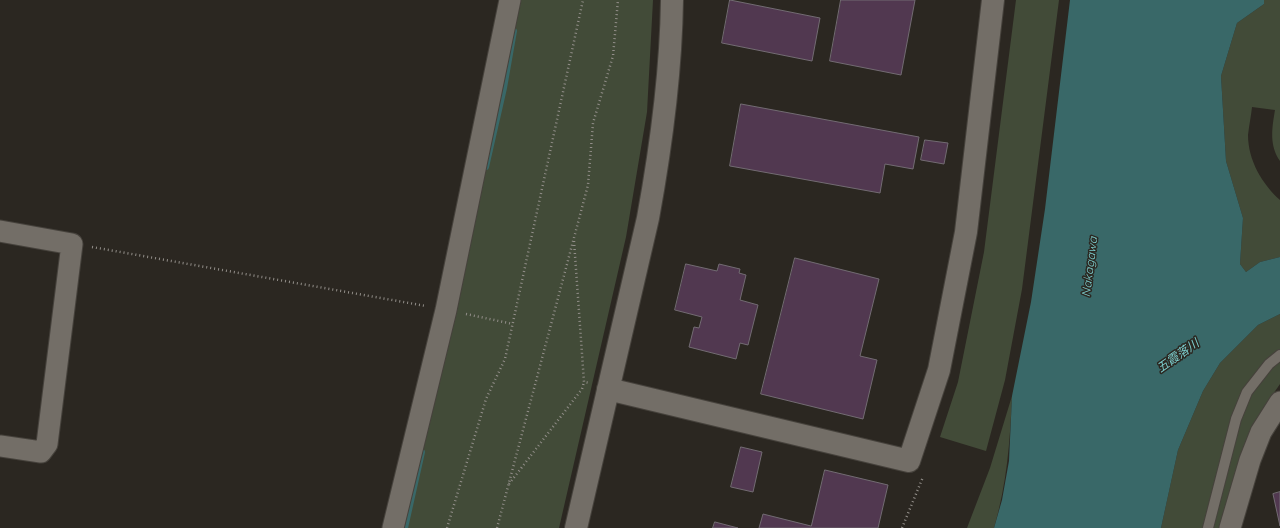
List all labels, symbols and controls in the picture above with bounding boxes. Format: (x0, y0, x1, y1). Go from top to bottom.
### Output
water label: Nakagawa (1079, 236, 1101, 298)
water label: 五霞落川 (1154, 336, 1202, 376)

